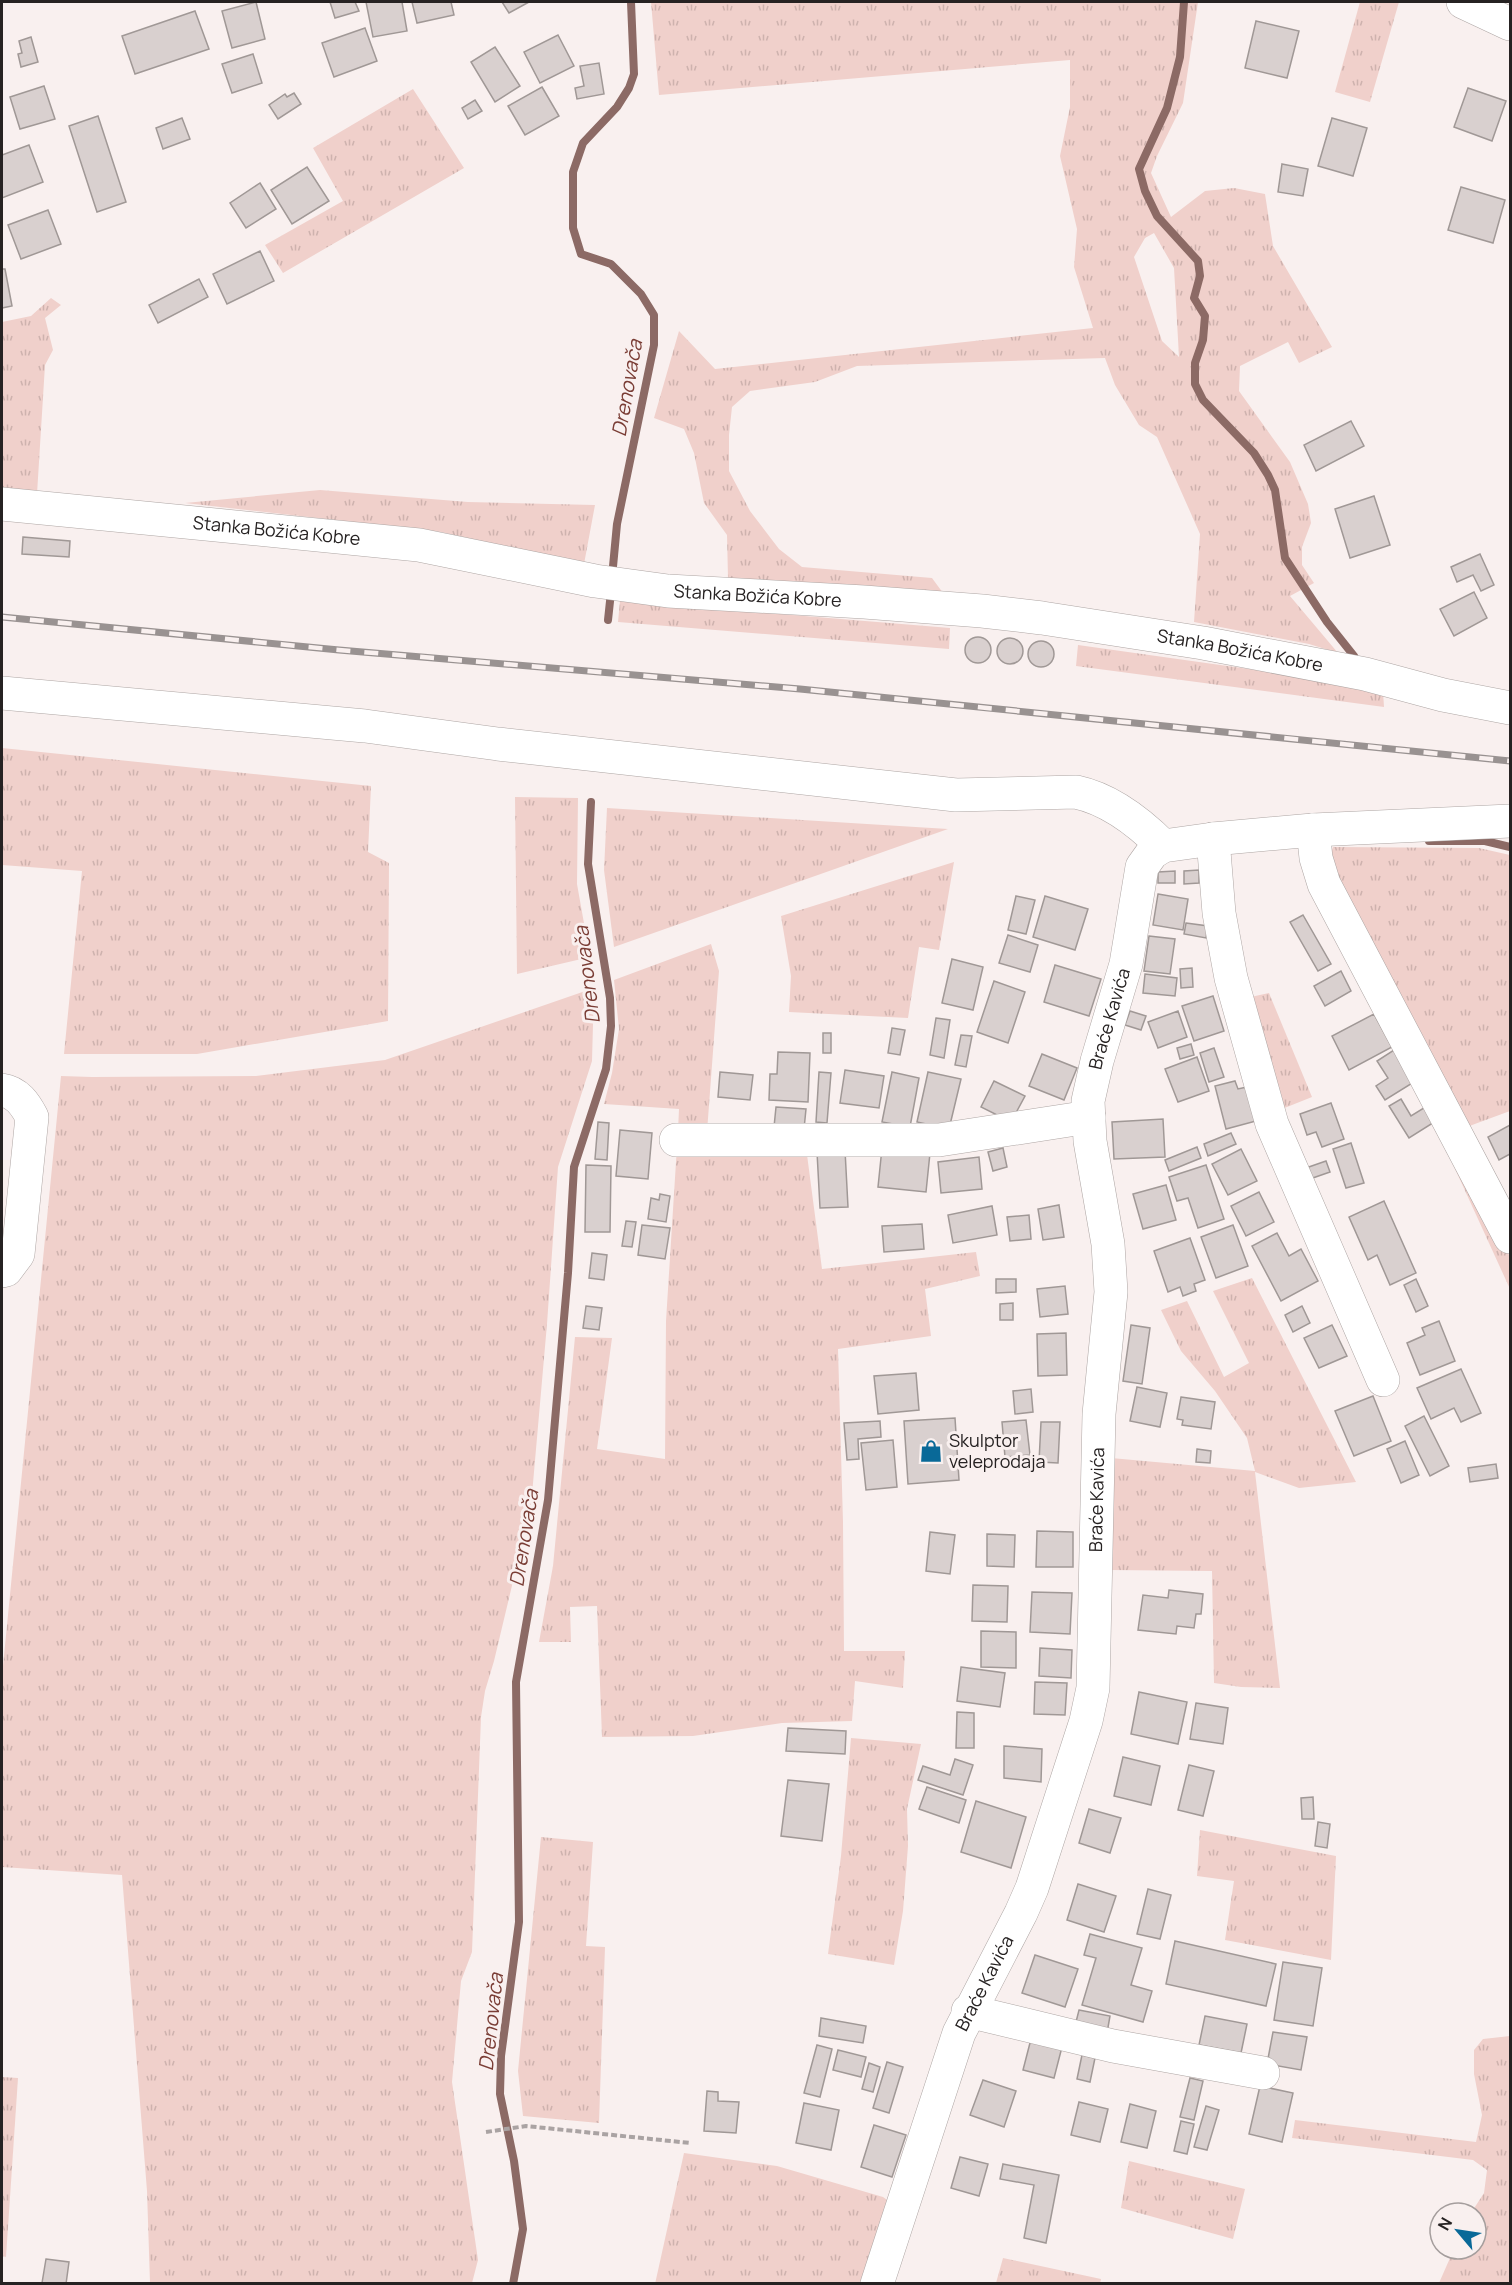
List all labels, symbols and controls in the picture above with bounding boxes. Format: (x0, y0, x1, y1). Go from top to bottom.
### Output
water label: Drenovača (605, 337, 648, 438)
street label: Stanka Božića Kobre (192, 510, 362, 550)
street label: Stanka Božića Kobre (673, 578, 842, 612)
street label: Stanka Božića Kobre (1155, 623, 1325, 677)
water label: Drenovača (567, 924, 606, 1025)
street label: Braće Kavića (1082, 965, 1135, 1072)
place label: Skulptor veleprodaja (949, 1428, 1046, 1473)
shop icon: Skulptor veleprodaja (918, 1438, 944, 1464)
street label: Braće Kavića (1083, 1447, 1109, 1552)
water label: Drenovača (503, 1487, 545, 1588)
street label: Braće Kavića (949, 1931, 1018, 2035)
water label: Drenovača (472, 1971, 509, 2072)
north arrow (1428, 2201, 1488, 2261)
text: N (1432, 2213, 1457, 2234)

